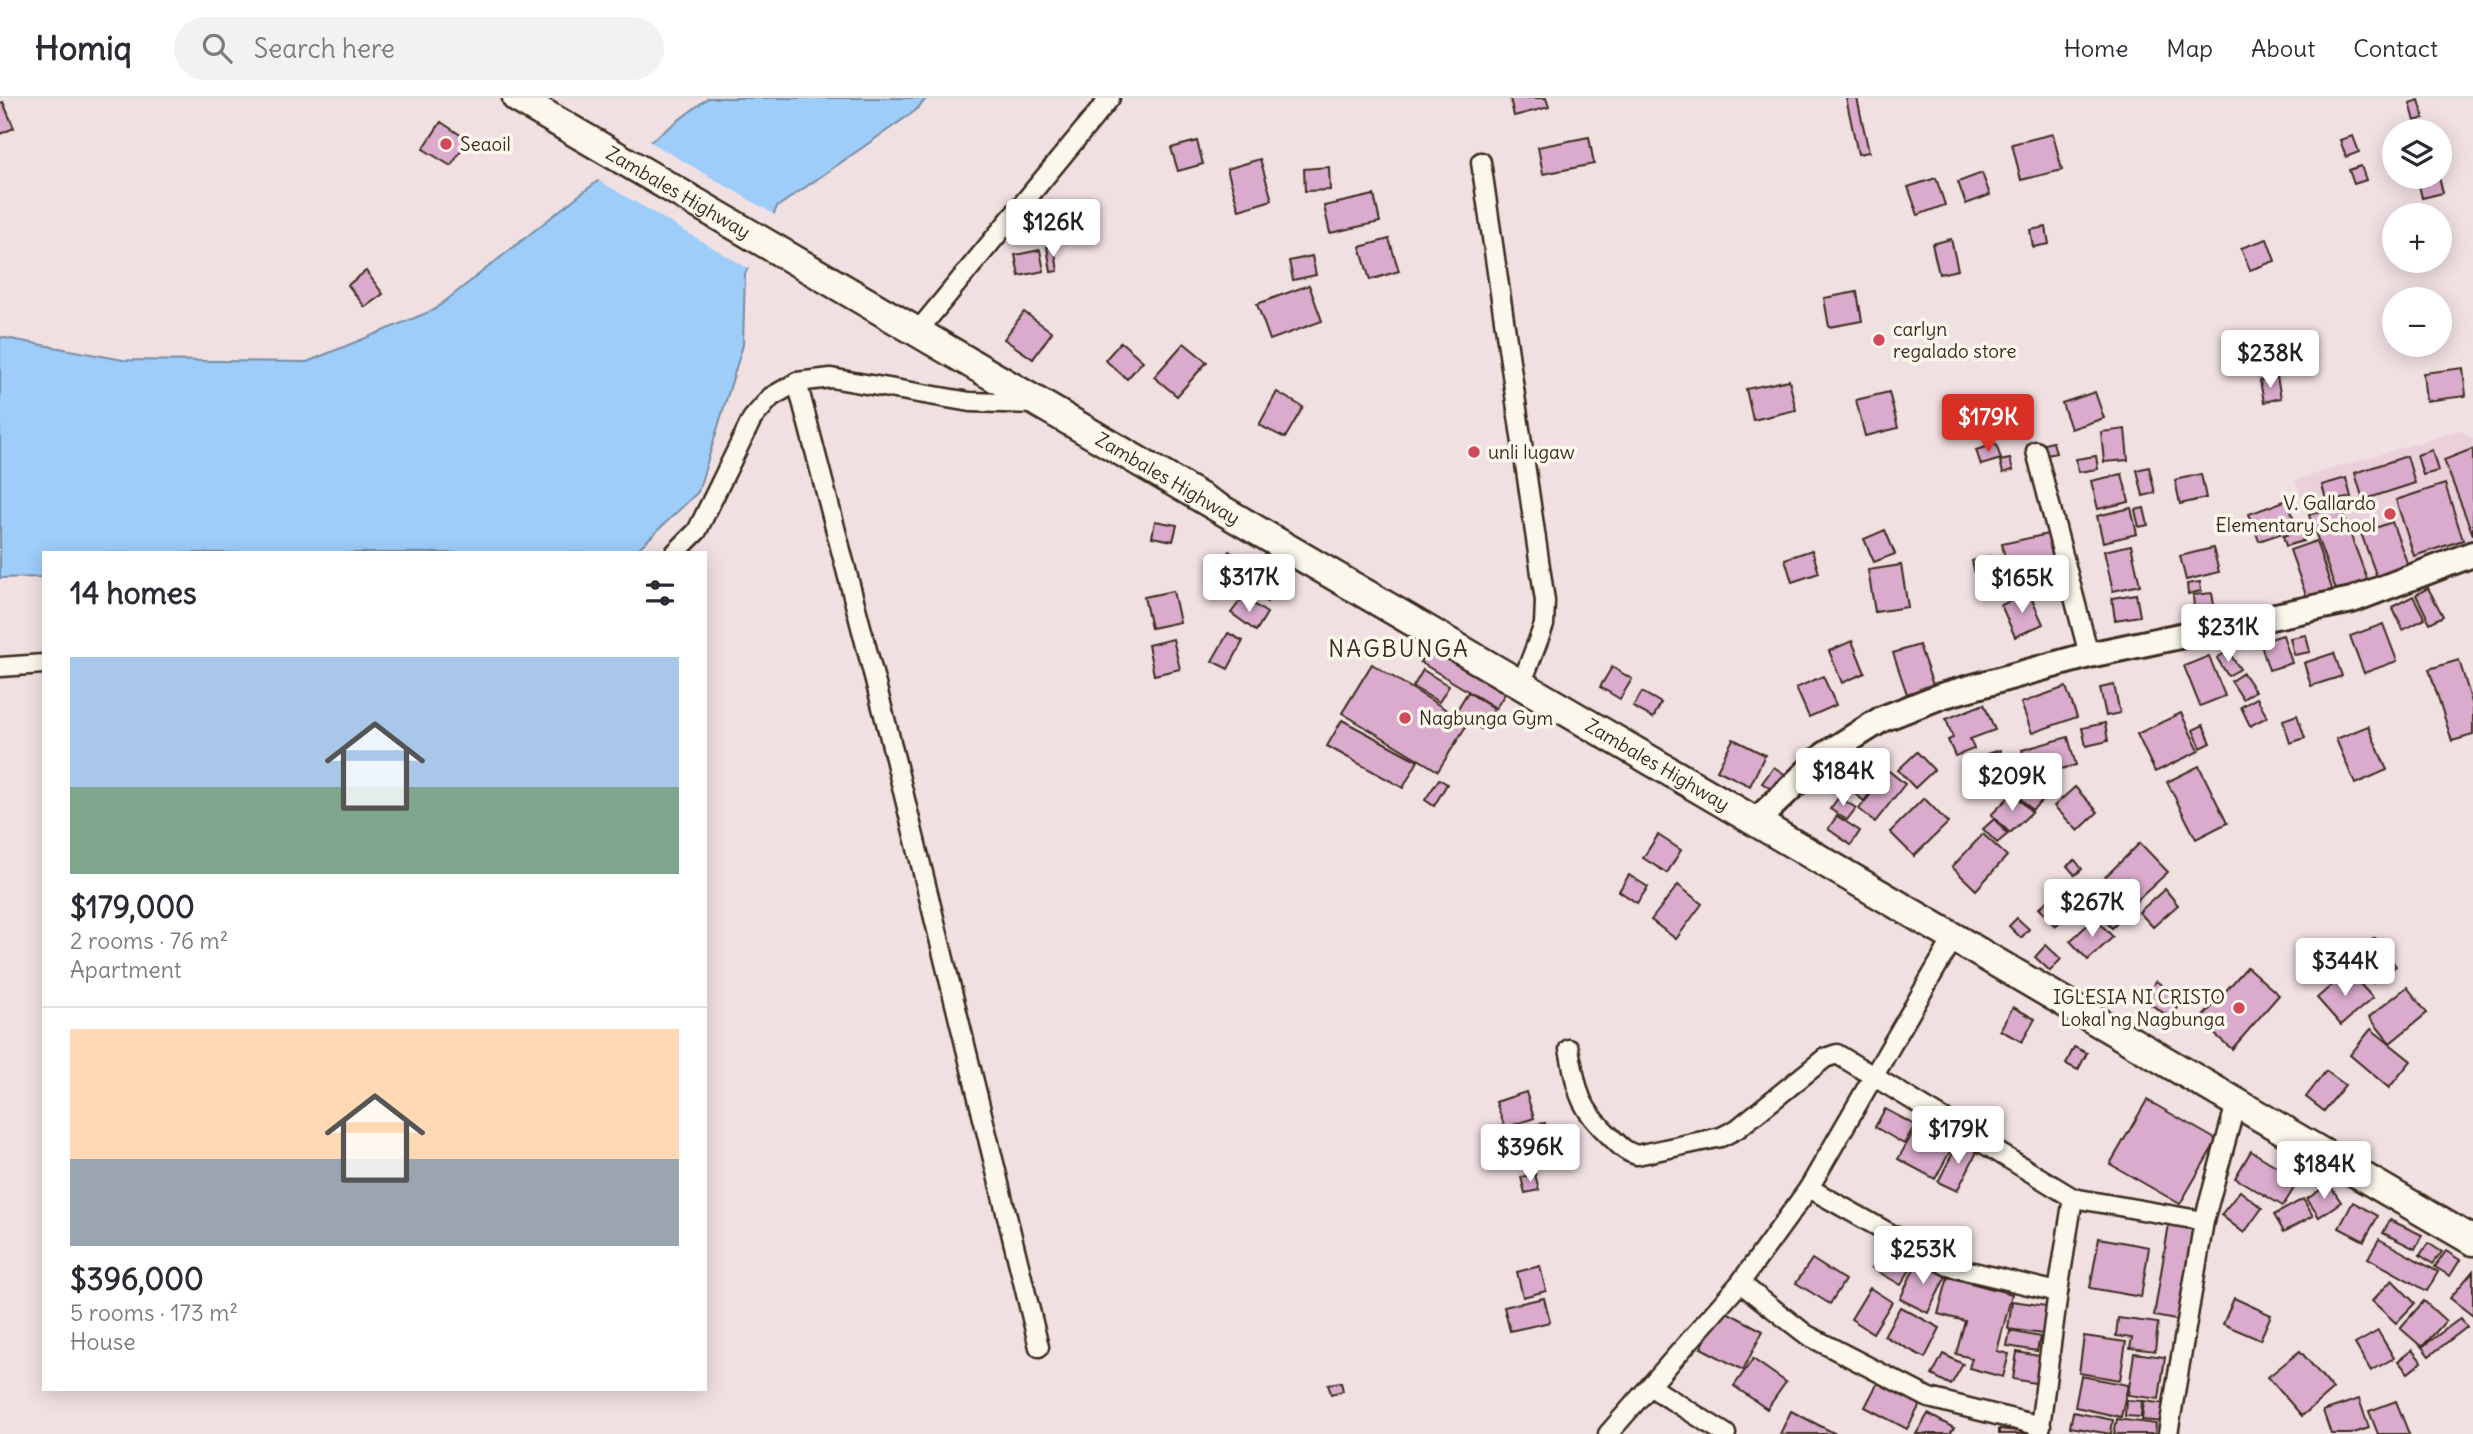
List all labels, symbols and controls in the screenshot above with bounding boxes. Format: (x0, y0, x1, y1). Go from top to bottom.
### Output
search box (174, 17, 664, 80)
text: Homiq (35, 27, 132, 69)
icon: search (198, 29, 236, 67)
text: Search here (254, 32, 395, 65)
text: Home (2064, 33, 2128, 63)
text: Map (2166, 33, 2213, 63)
text: About (2251, 33, 2315, 63)
text: Contact (2353, 33, 2438, 63)
map controls (2382, 119, 2452, 357)
button: layers (2382, 119, 2452, 189)
place label: Seaoil (460, 132, 511, 156)
marker: Seaoil (438, 136, 454, 152)
street label: Zambales Highway (602, 141, 755, 244)
pin: $126K (1004, 200, 1102, 259)
button: + (2382, 203, 2452, 273)
text: $126K (1022, 207, 1084, 236)
button: − (2382, 287, 2452, 357)
place label: carlyn regalado store (1893, 317, 2016, 363)
pin: $238K (2221, 330, 2319, 390)
marker: carlyn regalado store (1871, 332, 1887, 348)
text: $238K (2237, 338, 2303, 367)
pin: $179K (1939, 394, 2037, 454)
text: $179K (1958, 402, 2018, 431)
street label: Zambales Highway (1092, 427, 1244, 530)
place label: unli lugaw (1488, 440, 1575, 464)
marker: unli lugaw (1466, 444, 1482, 460)
place label: V. Gallardo Elementary School (2215, 491, 2376, 537)
marker: V. Gallardo Elementary School (2382, 506, 2398, 522)
pin: $317K (1200, 554, 1298, 614)
pin: $165K (1973, 556, 2071, 615)
text: $317K (1219, 562, 1279, 591)
text: $165K (1991, 563, 2053, 592)
text: 14 homes (70, 574, 197, 612)
icon: filters (641, 574, 679, 612)
pin: $231K (2179, 604, 2277, 664)
text: $231K (2197, 612, 2259, 641)
district label: NAGBUNGA (1328, 634, 1470, 663)
icon: home (312, 703, 438, 829)
place label: Nagbunga Gym (1419, 706, 1553, 730)
marker: Nagbunga Gym (1397, 710, 1413, 726)
street label: Zambales Highway (1581, 713, 1734, 816)
pin: $184K (1794, 748, 1892, 808)
pin: $209K (1963, 754, 2061, 813)
text: $184K (1812, 756, 1874, 785)
text: $209K (1978, 761, 2046, 790)
pin: $267K (2043, 880, 2141, 939)
text: $267K (2060, 887, 2124, 916)
text: $179,000 (70, 888, 195, 926)
text: 2 rooms · 76 m² (70, 926, 228, 955)
pin: $344K (2296, 939, 2394, 998)
text: $344K (2312, 946, 2378, 975)
text: Apartment (70, 955, 182, 984)
place label: IGLESIA NI CRISTO Lokal ng Nagbunga (2053, 985, 2225, 1031)
marker: IGLESIA NI CRISTO Lokal ng Nagbunga (2231, 1000, 2247, 1016)
icon: home (312, 1075, 438, 1201)
pin: $179K (1909, 1107, 2007, 1166)
text: $179K (1928, 1114, 1988, 1143)
pin: $396K (1481, 1124, 1579, 1184)
text: $396K (1497, 1132, 1563, 1161)
pin: $184K (2275, 1142, 2373, 1201)
text: $184K (2293, 1149, 2355, 1178)
pin: $253K (1874, 1226, 1972, 1286)
text: $253K (1890, 1234, 1956, 1263)
text: $396,000 (70, 1260, 204, 1298)
text: 5 rooms · 173 m² (70, 1298, 238, 1327)
text: House (70, 1327, 136, 1356)

